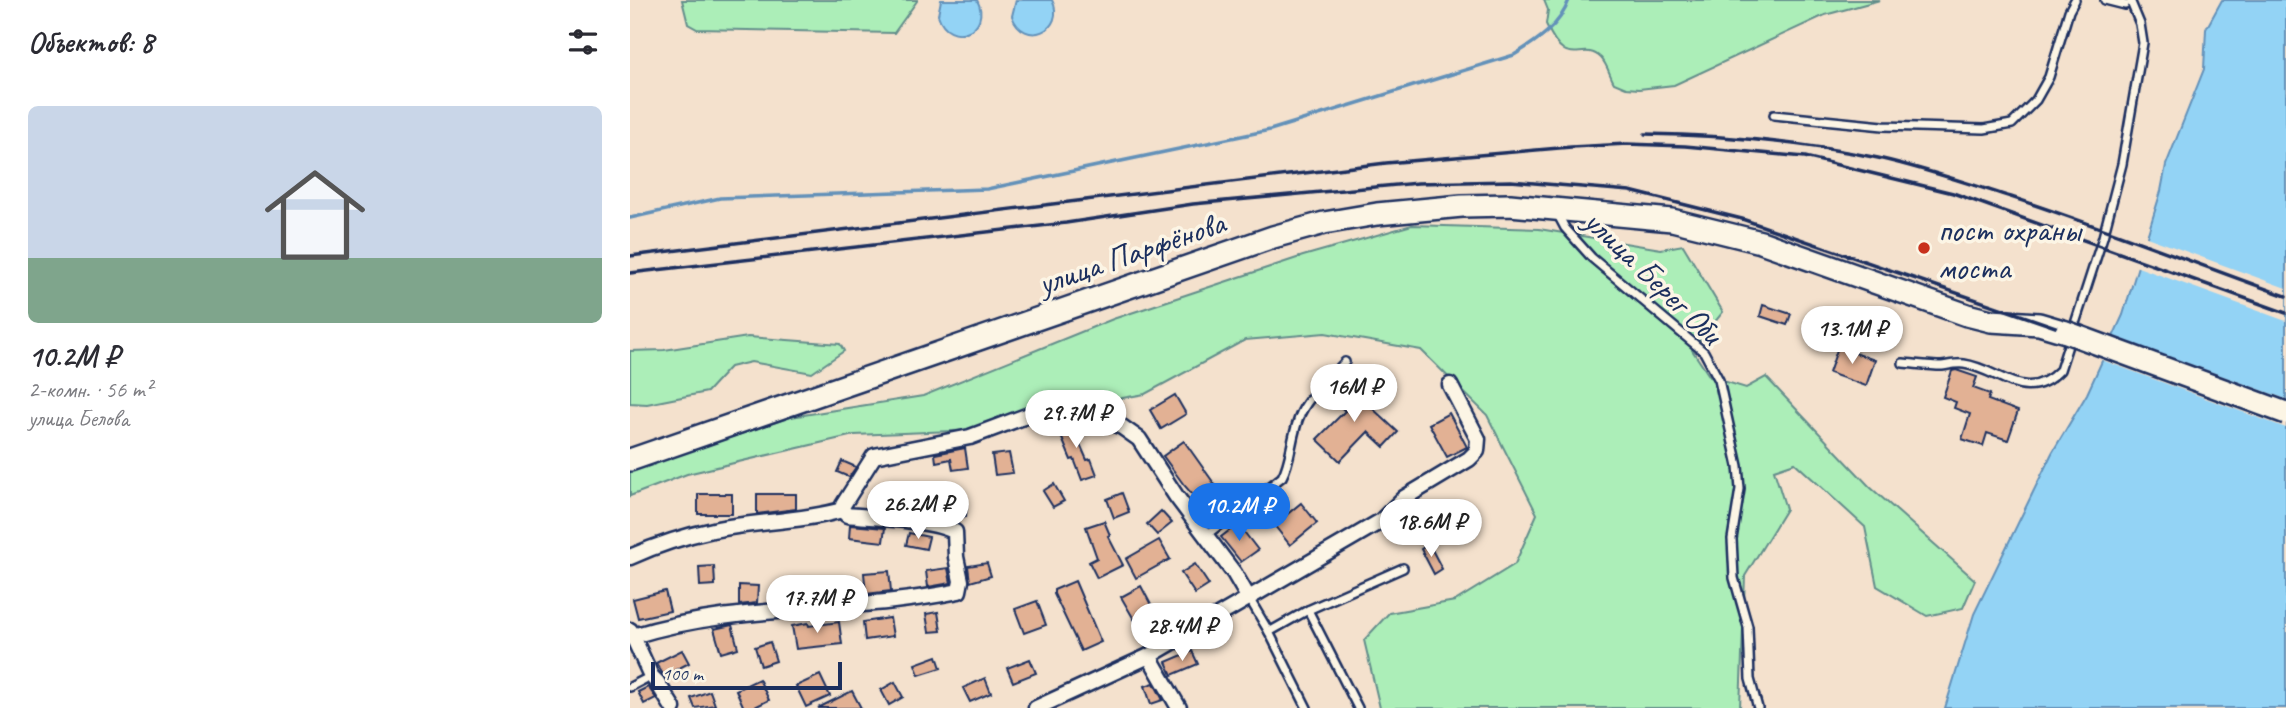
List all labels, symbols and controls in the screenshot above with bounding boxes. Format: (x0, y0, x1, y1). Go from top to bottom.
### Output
text: Объектов: 8 (28, 23, 153, 61)
icon: filters (564, 23, 602, 61)
icon: home (252, 152, 378, 278)
street label: улица Берег Оби (1574, 199, 1734, 355)
street label: улица Парфёнова (1030, 201, 1232, 305)
place label: пост охраны моста (1938, 209, 2083, 289)
marker: пост охраны моста (1916, 240, 1932, 256)
pin: 13.1M ₽ (1787, 306, 1917, 366)
text: 13.1M ₽ (1817, 314, 1887, 343)
text: 10.2M ₽ (28, 337, 119, 375)
pin: 16M ₽ (1305, 364, 1403, 424)
text: 16M ₽ (1326, 372, 1382, 401)
text: 2-комн. · 56 m² (28, 375, 152, 404)
pin: 29.7M ₽ (1011, 391, 1141, 450)
text: 29.7M ₽ (1041, 398, 1111, 427)
text: улица Белова (28, 404, 129, 433)
pin: 26.2M ₽ (853, 482, 983, 541)
pin: 10.2M ₽ (1174, 484, 1304, 543)
text: 26.2M ₽ (883, 489, 953, 518)
text: 10.2M ₽ (1204, 491, 1274, 520)
pin: 18.6M ₽ (1366, 500, 1496, 559)
text: 18.6M ₽ (1396, 507, 1466, 536)
pin: 17.7M ₽ (752, 576, 882, 635)
text: 17.7M ₽ (782, 583, 852, 612)
pin: 28.4M ₽ (1117, 604, 1247, 663)
text: 28.4M ₽ (1147, 611, 1217, 640)
scale bar (651, 659, 842, 691)
text: 100 m (662, 662, 703, 686)

